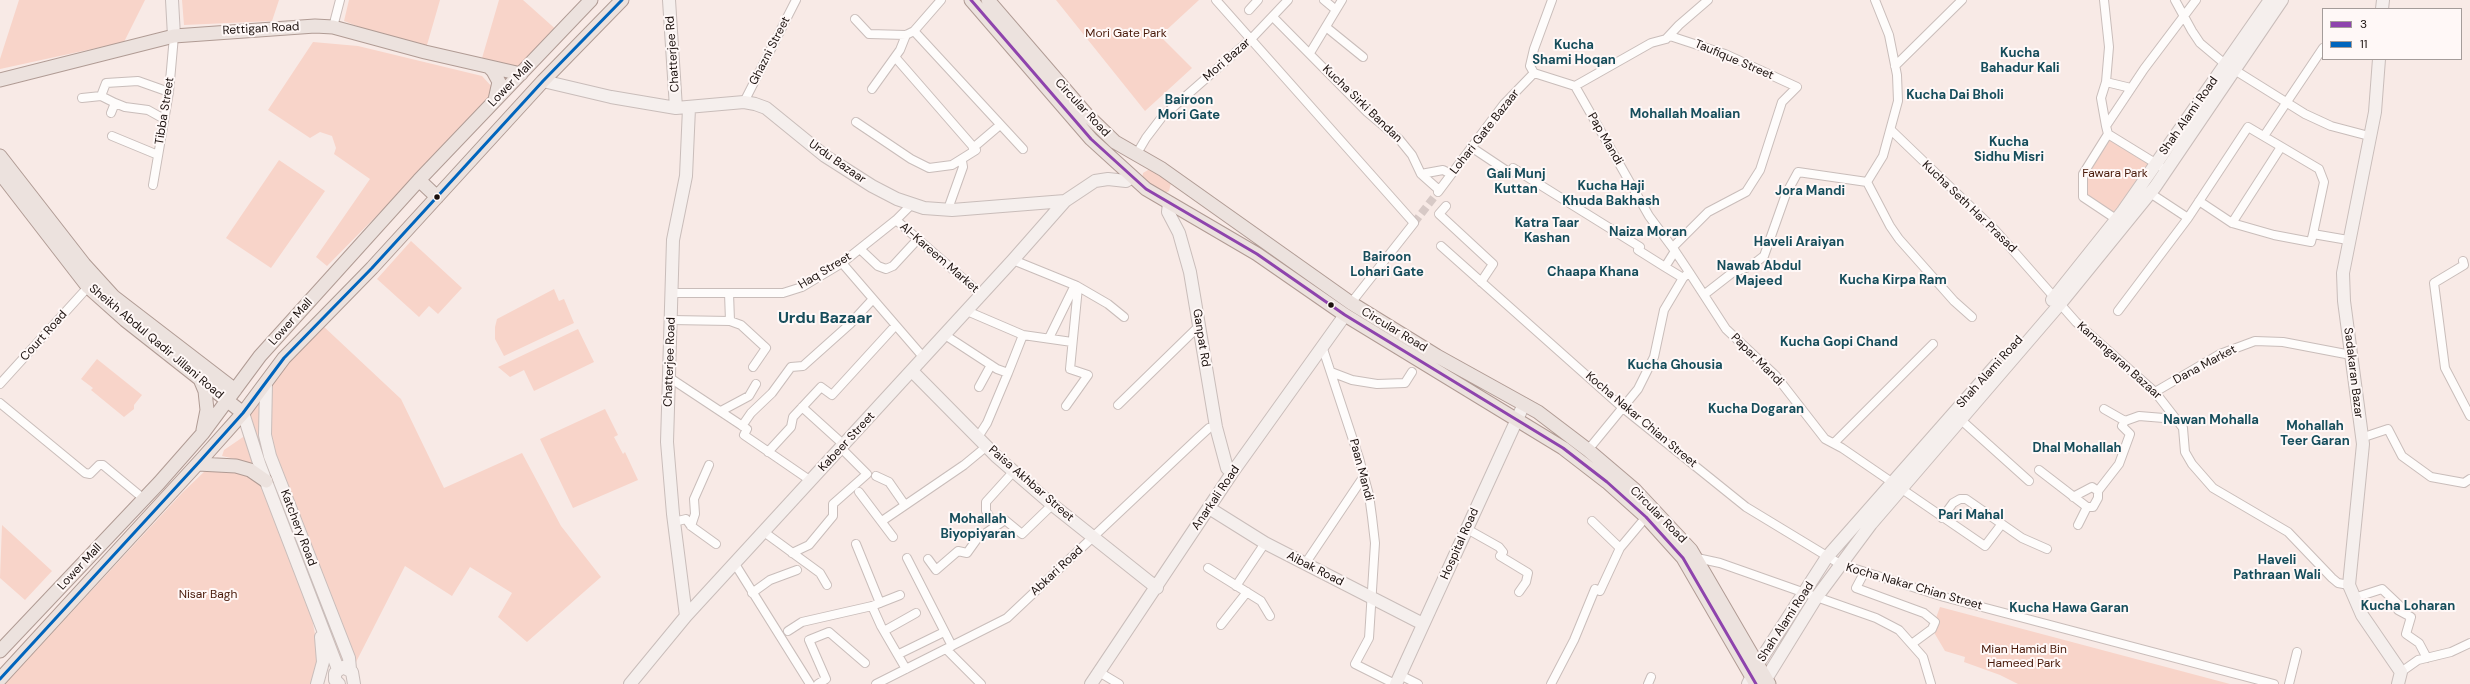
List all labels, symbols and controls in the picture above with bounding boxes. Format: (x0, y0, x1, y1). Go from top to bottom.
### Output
legend (2322, 8, 2462, 60)
street label: Ghazni Street (747, 14, 793, 88)
street label: Chatterjee Rd (663, 15, 683, 93)
text: 3 (2360, 16, 2367, 32)
street label: Rettigan Road (222, 20, 300, 38)
park label: Mori Gate Park (1085, 27, 1167, 41)
street label: Mori Bazar (1200, 36, 1254, 84)
text: 11 (2360, 36, 2368, 52)
street label: Taufique Street (1692, 37, 1776, 83)
district label: Kucha Shami Hoqan (1532, 38, 1616, 69)
district label: Kucha Bahadur Kali (1980, 46, 2060, 77)
street label: Lower Mall (486, 58, 536, 110)
street label: Kucha Sirki Bandan (1319, 62, 1405, 146)
street label: Shah Alami Road (2157, 74, 2221, 158)
street label: Tibba Street (153, 76, 177, 146)
street label: Circular Road (1051, 76, 1113, 140)
street label: Lohari Gate Bazaar (1447, 87, 1523, 177)
district label: Kucha Dai Bholi (1906, 88, 2004, 104)
district label: Bairoon Mori Gate (1158, 93, 1220, 124)
district label: Mohallah Moalian (1630, 107, 1740, 123)
street label: Pap Mandi (1584, 110, 1626, 168)
district label: Kucha Sidhu Misri (1974, 135, 2044, 166)
street label: Urdu Bazaar (806, 137, 868, 187)
street label: Kucha Seth Har Prasad (1919, 158, 2019, 256)
district label: Gali Munj Kuttan (1487, 167, 1545, 198)
park label: Fawara Park (2082, 167, 2148, 181)
district label: Kucha Haji Khuda Bakhash (1562, 179, 1660, 210)
district label: Jora Mandi (1775, 184, 1845, 200)
unlabelled marker (432, 192, 442, 202)
district label: Katra Taar Kashan (1515, 216, 1579, 247)
street label: Al-Kareem Market (896, 220, 982, 296)
district label: Naiza Moran (1609, 225, 1687, 241)
district label: Haveli Araiyan (1754, 235, 1844, 251)
street label: Haq Street (796, 250, 854, 292)
district label: Bairoon Lohari Gate (1350, 250, 1424, 281)
district label: Nawab Abdul Majeed (1717, 259, 1801, 290)
district label: Chaapa Khana (1547, 265, 1639, 281)
district label: Kucha Kirpa Ram (1839, 273, 1947, 289)
street label: Sheikh Abdul Qadir Jillani Road (86, 282, 226, 402)
street label: Lower Mall (266, 296, 316, 348)
unlabelled marker (1326, 300, 1336, 310)
street label: Circular Road (1358, 305, 1430, 355)
street label: Court Road (18, 308, 70, 364)
street label: Ganpat Rd (1189, 308, 1213, 368)
district label: Urdu Bazaar (778, 309, 872, 329)
street label: Chatterjee Road (661, 317, 679, 407)
street label: Kamangaran Bazaar (2074, 319, 2164, 403)
street label: Sadakaran Bazar (2340, 327, 2366, 419)
street label: Papar Mandi (1728, 331, 1786, 389)
street label: Shah Alami Road (1954, 333, 2026, 411)
district label: Kucha Gopi Chand (1780, 335, 1898, 351)
street label: Dana Market (2171, 342, 2239, 388)
district label: Kucha Ghousia (1627, 358, 1723, 374)
street label: Kocha Nakar Chian Street (1582, 369, 1700, 471)
district label: Kucha Dogaran (1708, 402, 1804, 418)
street label: Kabeer Street (816, 409, 878, 475)
district label: Nawan Mohalla (2163, 413, 2259, 429)
district label: Mohallah Teer Garan (2280, 419, 2350, 450)
street label: Paan Mandi (1346, 437, 1376, 503)
district label: Dhal Mohallah (2032, 441, 2122, 457)
street label: Paisa Akhbar Street (985, 443, 1077, 525)
street label: Anarkali Road (1189, 463, 1243, 533)
street label: Circular Road (1627, 484, 1689, 546)
street label: Katchery Road (277, 488, 319, 568)
street label: Hospital Road (1438, 506, 1482, 582)
district label: Pari Mahal (1938, 508, 2004, 524)
district label: Mohallah Biyopiyaran (940, 512, 1016, 543)
street label: Lower Mall (55, 541, 105, 593)
street label: Abkari Road (1028, 543, 1086, 599)
street label: Aibak Road (1284, 548, 1346, 590)
district label: Haveli Pathraan Wali (2233, 553, 2321, 584)
street label: Kocha Nakar Chian Street (1844, 561, 1984, 613)
street label: Shah Alami Road (1755, 579, 1817, 665)
park label: Nisar Bagh (179, 588, 237, 602)
district label: Kucha Loharan (2361, 599, 2455, 615)
district label: Kucha Hawa Garan (2009, 601, 2129, 617)
park label: Mian Hamid Bin Hameed Park (1981, 643, 2067, 671)

